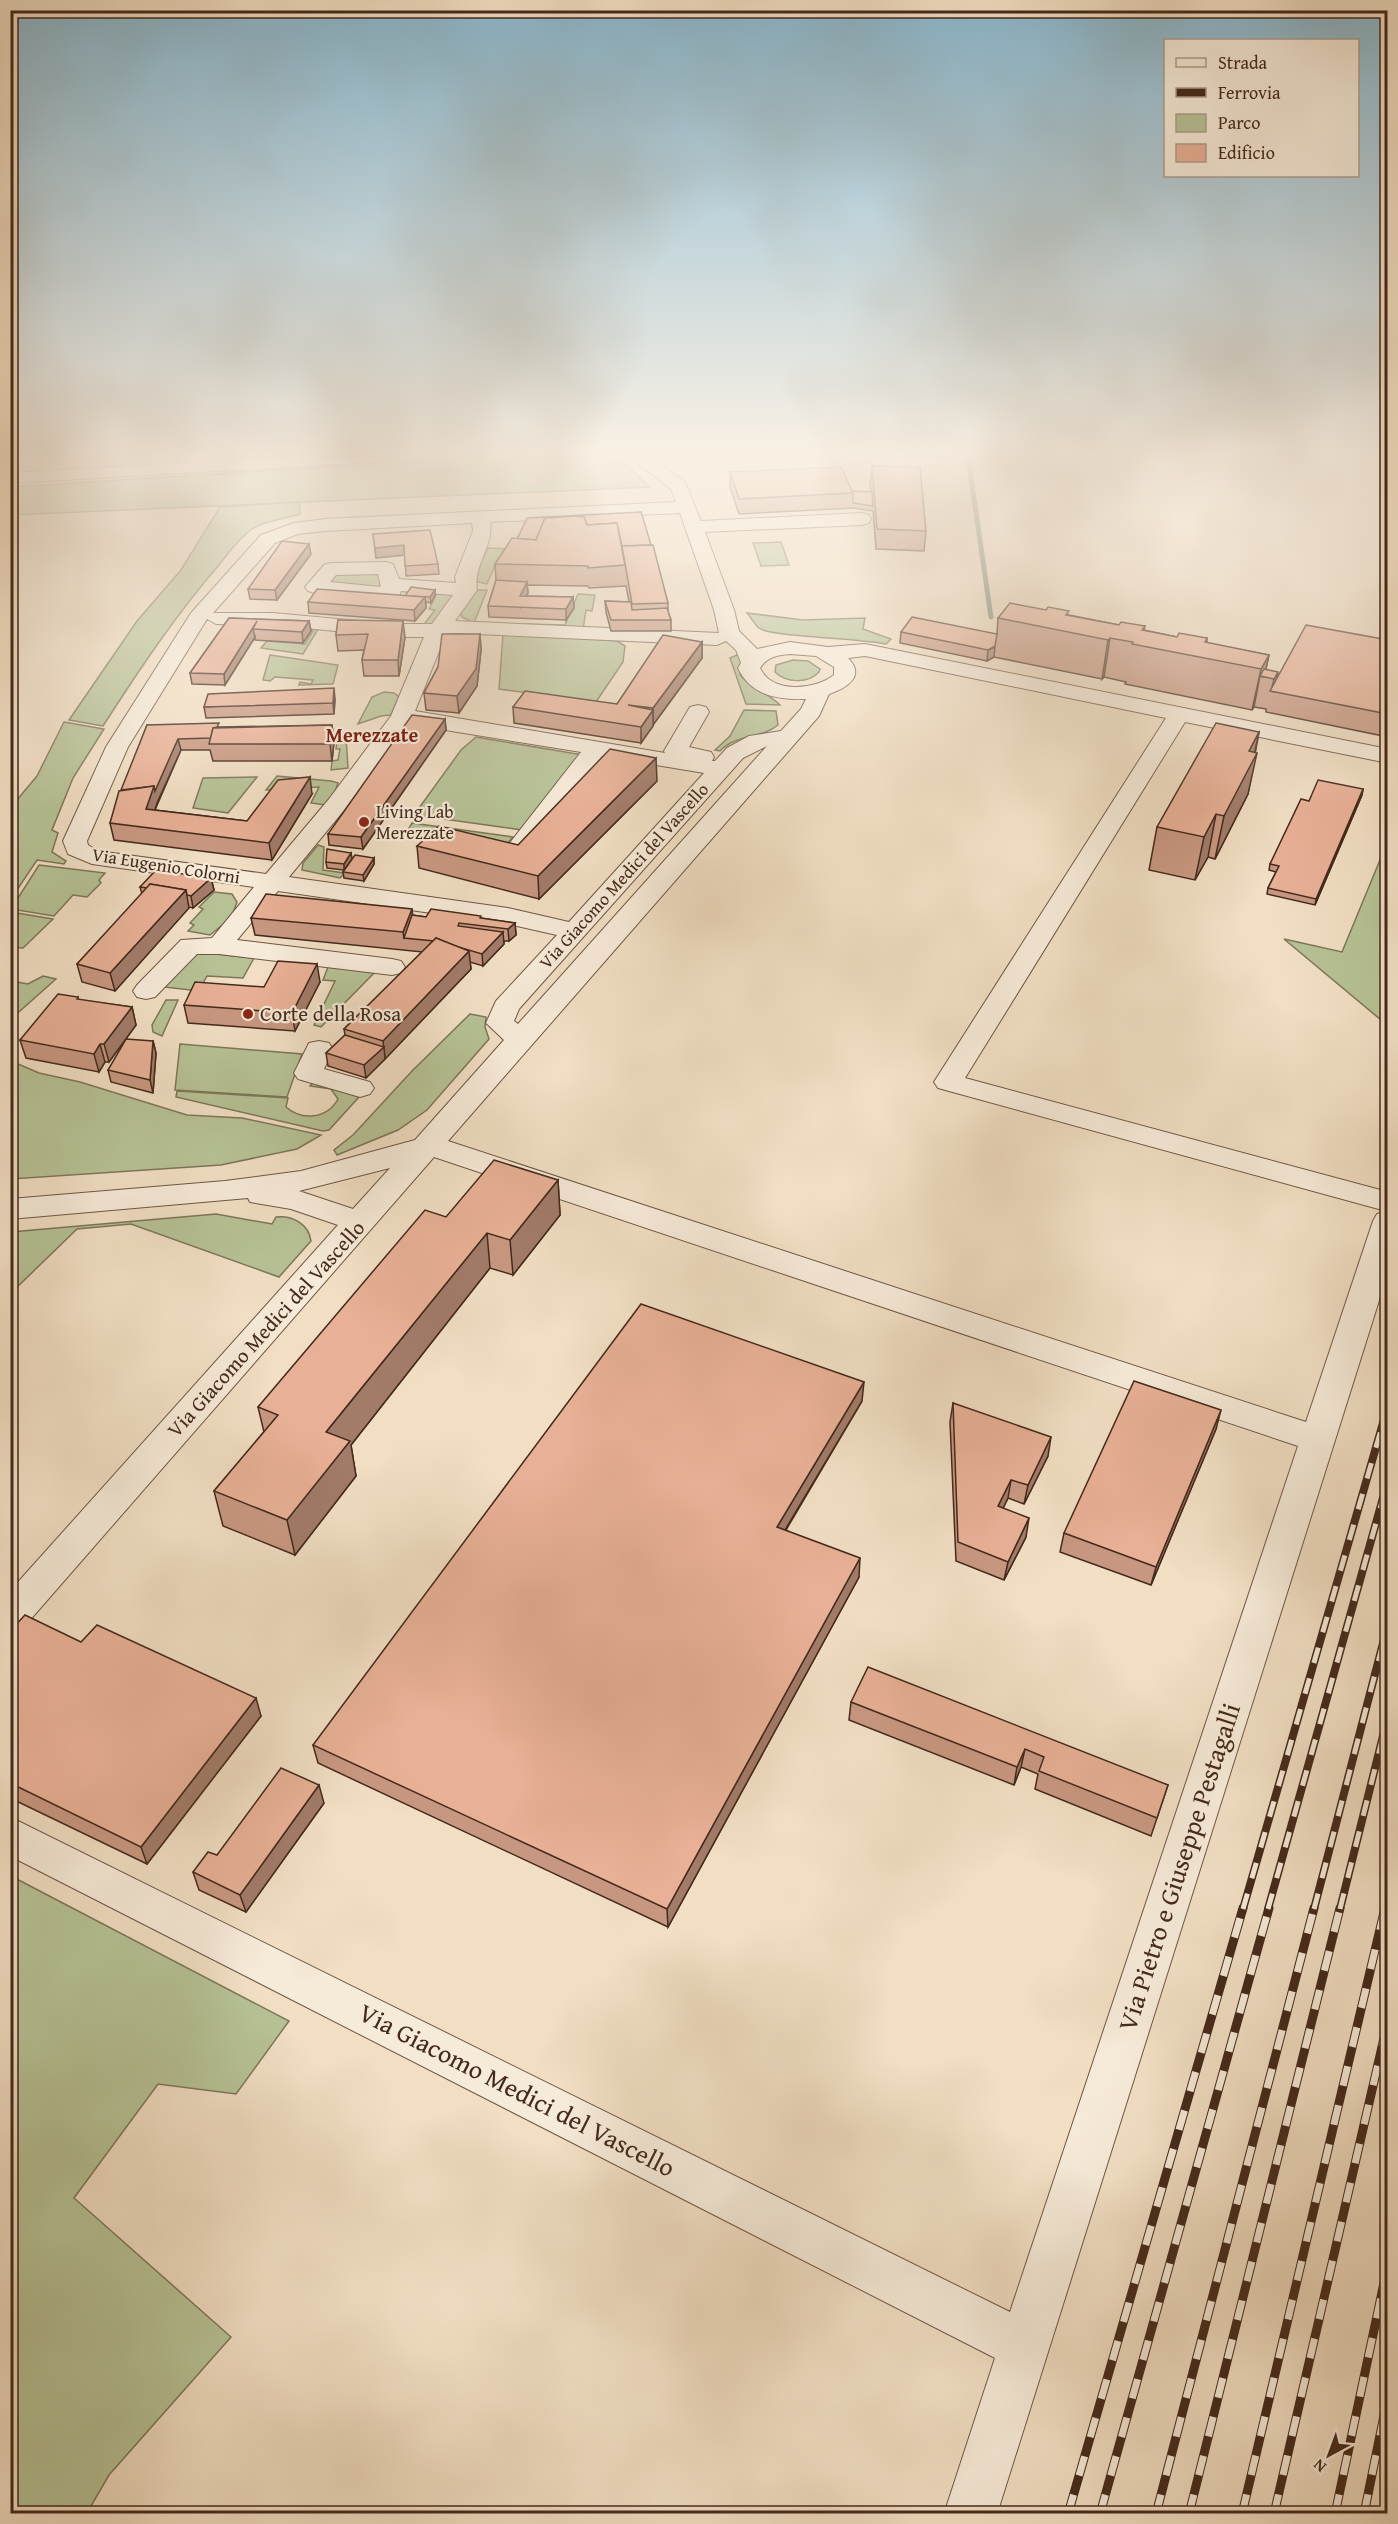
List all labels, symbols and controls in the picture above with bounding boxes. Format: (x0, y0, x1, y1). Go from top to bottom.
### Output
legend (1164, 39, 1359, 177)
text: Strada (1218, 49, 1268, 76)
text: Ferrovia (1218, 79, 1281, 106)
text: Parco (1218, 109, 1261, 136)
text: Edificio (1218, 139, 1275, 166)
district label: Merezzate (326, 720, 418, 749)
street label: Via Giacomo Medici del Vascello (532, 777, 715, 975)
place label: Living Lab Merezzate (376, 798, 454, 846)
marker: Living Lab Merezzate (357, 815, 371, 829)
street label: Via Eugenio Colorni (90, 840, 242, 891)
place label: Corte della Rosa (260, 998, 401, 1029)
marker: Corte della Rosa (241, 1007, 255, 1021)
street label: Via Giacomo Medici del Vascello (159, 1213, 372, 1444)
street label: Via Pietro e Giuseppe Pestagalli (1107, 1698, 1250, 2036)
street label: Via Giacomo Medici del Vascello (352, 1993, 682, 2186)
north arrow (1299, 2425, 1359, 2485)
text: N (1307, 2454, 1331, 2479)

